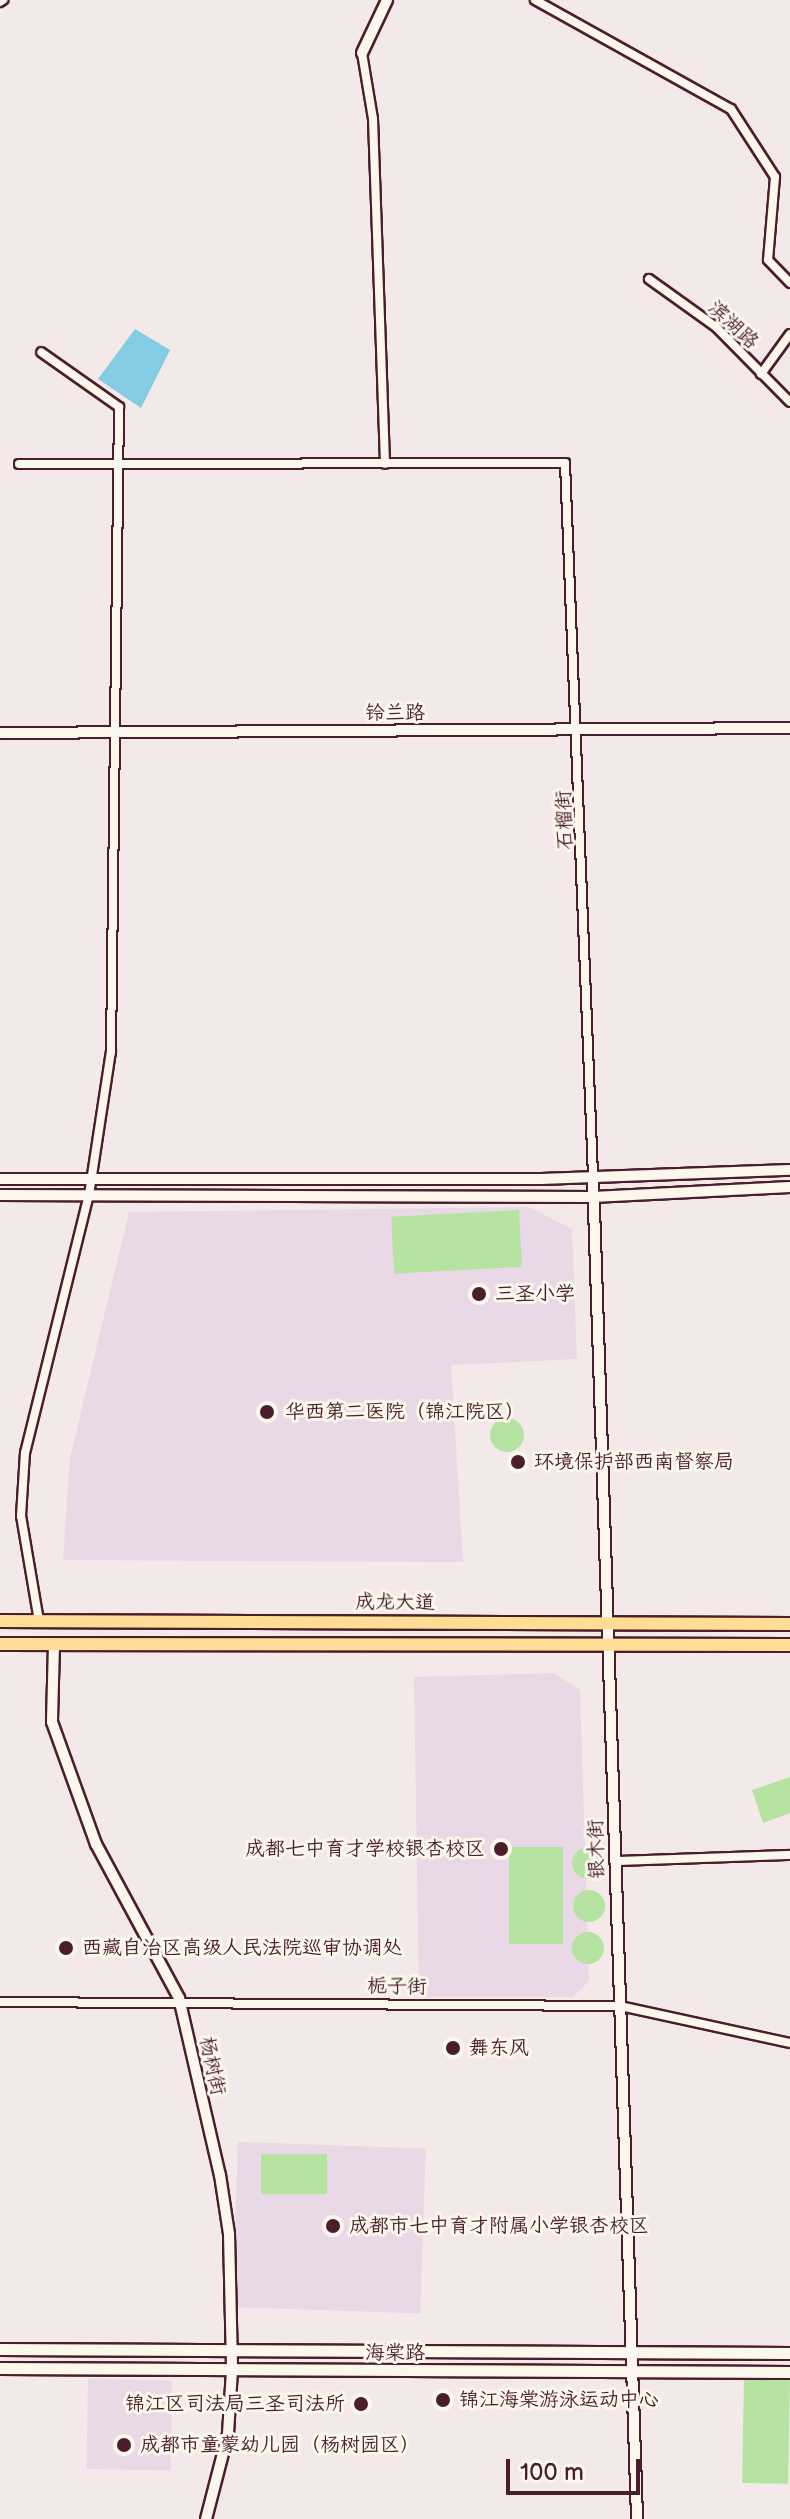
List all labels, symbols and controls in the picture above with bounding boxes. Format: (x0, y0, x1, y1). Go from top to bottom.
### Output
street label: 滨湖路 (703, 296, 763, 354)
street label: 铃兰路 (365, 701, 425, 725)
street label: 石榴街 (552, 790, 578, 850)
place label: 三圣小学 (495, 1282, 575, 1306)
marker: 三圣小学 (470, 1285, 488, 1303)
place label: 华西第二医院（锦江院区） (285, 1400, 525, 1424)
marker: 华西第二医院（锦江院区） (256, 1401, 278, 1423)
place label: 环境保护部西南督察局 (534, 1450, 734, 1474)
marker: 环境保护部西南督察局 (509, 1453, 527, 1471)
street label: 成龙大道 (355, 1590, 435, 1616)
street label: 银木街 (584, 1819, 610, 1879)
place label: 成都七中育才学校银杏校区 (245, 1837, 485, 1861)
marker: 成都七中育才学校银杏校区 (492, 1840, 510, 1858)
place label: 西藏自治区高级人民法院巡审协调处 (82, 1936, 402, 1960)
marker: 西藏自治区高级人民法院巡审协调处 (57, 1939, 75, 1957)
street label: 栀子街 (367, 1974, 427, 2000)
street label: 杨树街 (194, 2034, 230, 2098)
place label: 舞东风 (469, 2036, 529, 2060)
marker: 舞东风 (444, 2039, 462, 2057)
place label: 成都市七中育才附属小学银杏校区 (349, 2214, 649, 2238)
marker: 成都市七中育才附属小学银杏校区 (324, 2217, 342, 2235)
street label: 海棠路 (365, 2341, 425, 2365)
place label: 锦江海棠游泳运动中心 (459, 2388, 659, 2412)
marker: 锦江海棠游泳运动中心 (434, 2391, 452, 2409)
place label: 锦江区司法局三圣司法所 (125, 2392, 345, 2416)
marker: 锦江区司法局三圣司法所 (352, 2395, 370, 2413)
place label: 成都市童蒙幼儿园（杨树园区） (140, 2433, 420, 2457)
marker: 成都市童蒙幼儿园（杨树园区） (115, 2436, 133, 2454)
scale bar (510, 2443, 644, 2493)
text: 100 m (520, 2458, 584, 2487)

